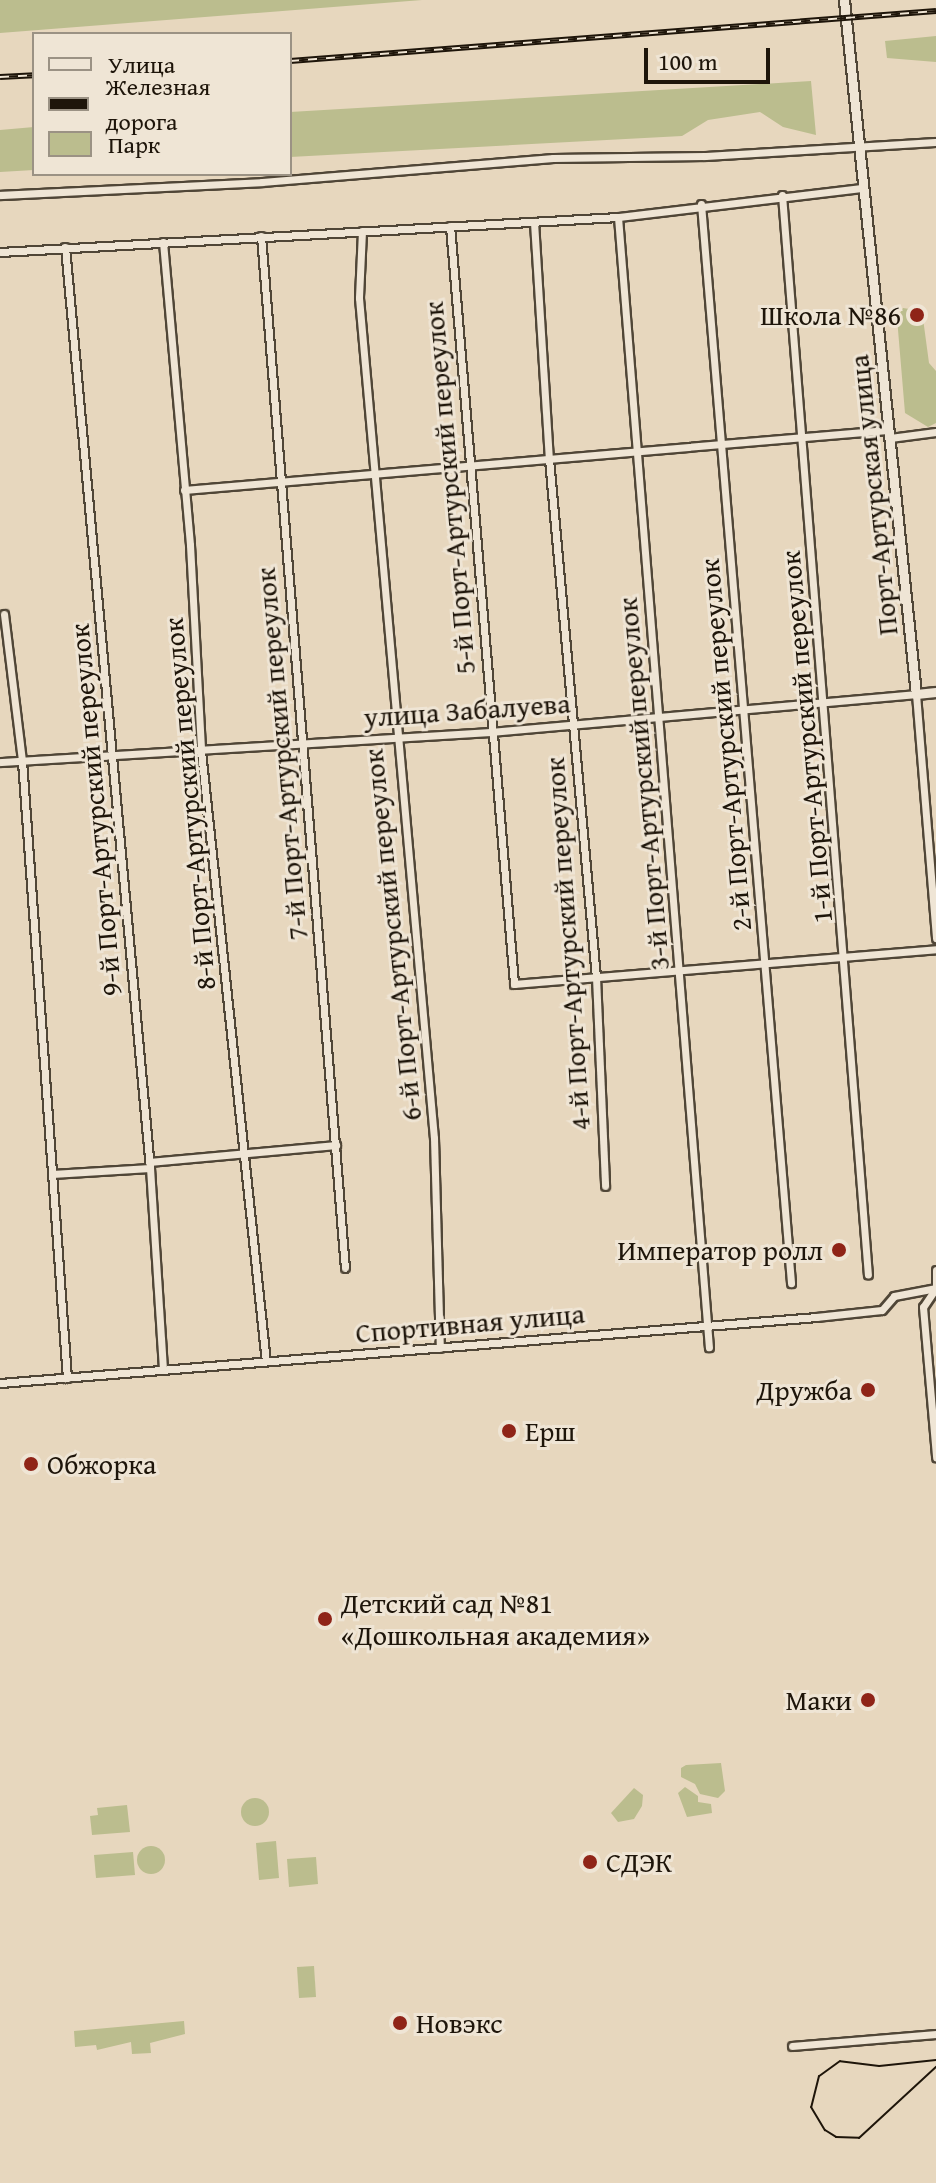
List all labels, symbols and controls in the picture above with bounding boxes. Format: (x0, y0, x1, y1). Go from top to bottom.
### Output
legend (32, 32, 292, 176)
scale bar (648, 32, 774, 82)
text: 100 m (658, 44, 718, 79)
text: Улица (108, 47, 175, 82)
text: Железная дорога (105, 69, 210, 139)
text: Парк (108, 127, 160, 162)
place label: Школа №86 (760, 298, 901, 332)
street label: 5-й Порт-Артурский переулок (416, 300, 482, 676)
marker: Школа №86 (908, 306, 926, 324)
street label: Порт-Артурская улица (842, 353, 904, 637)
street label: 1-й Порт-Артурский переулок (773, 549, 839, 925)
street label: 2-й Порт-Артурский переулок (692, 557, 758, 933)
street label: 7-й Порт-Артурский переулок (248, 566, 314, 942)
street label: 3-й Порт-Артурский переулок (610, 596, 676, 972)
street label: 8-й Порт-Артурский переулок (156, 616, 222, 992)
street label: 9-й Порт-Артурский переулок (62, 622, 128, 998)
street label: улица Забалуева (363, 686, 571, 734)
street label: 6-й Порт-Артурский переулок (356, 747, 428, 1123)
street label: 4-й Порт-Артурский переулок (537, 756, 597, 1132)
place label: Император ролл (617, 1233, 823, 1267)
marker: Император ролл (830, 1241, 848, 1259)
street label: Спортивная улица (354, 1296, 586, 1350)
place label: Дружба (757, 1373, 852, 1407)
marker: Дружба (859, 1381, 877, 1399)
place label: Ерш (525, 1414, 575, 1448)
marker: Ерш (500, 1422, 518, 1440)
place label: Обжорка (47, 1447, 156, 1481)
marker: Обжорка (22, 1455, 40, 1473)
place label: Детский сад №81 «Дошкольная академия» (341, 1586, 650, 1652)
marker: Детский сад №81 «Дошкольная академия» (316, 1610, 334, 1628)
place label: Маки (785, 1683, 852, 1717)
marker: Маки (859, 1691, 877, 1709)
place label: СДЭК (606, 1845, 672, 1879)
marker: СДЭК (581, 1853, 599, 1871)
place label: Новэкс (416, 2006, 503, 2040)
marker: Новэкс (391, 2014, 409, 2032)

